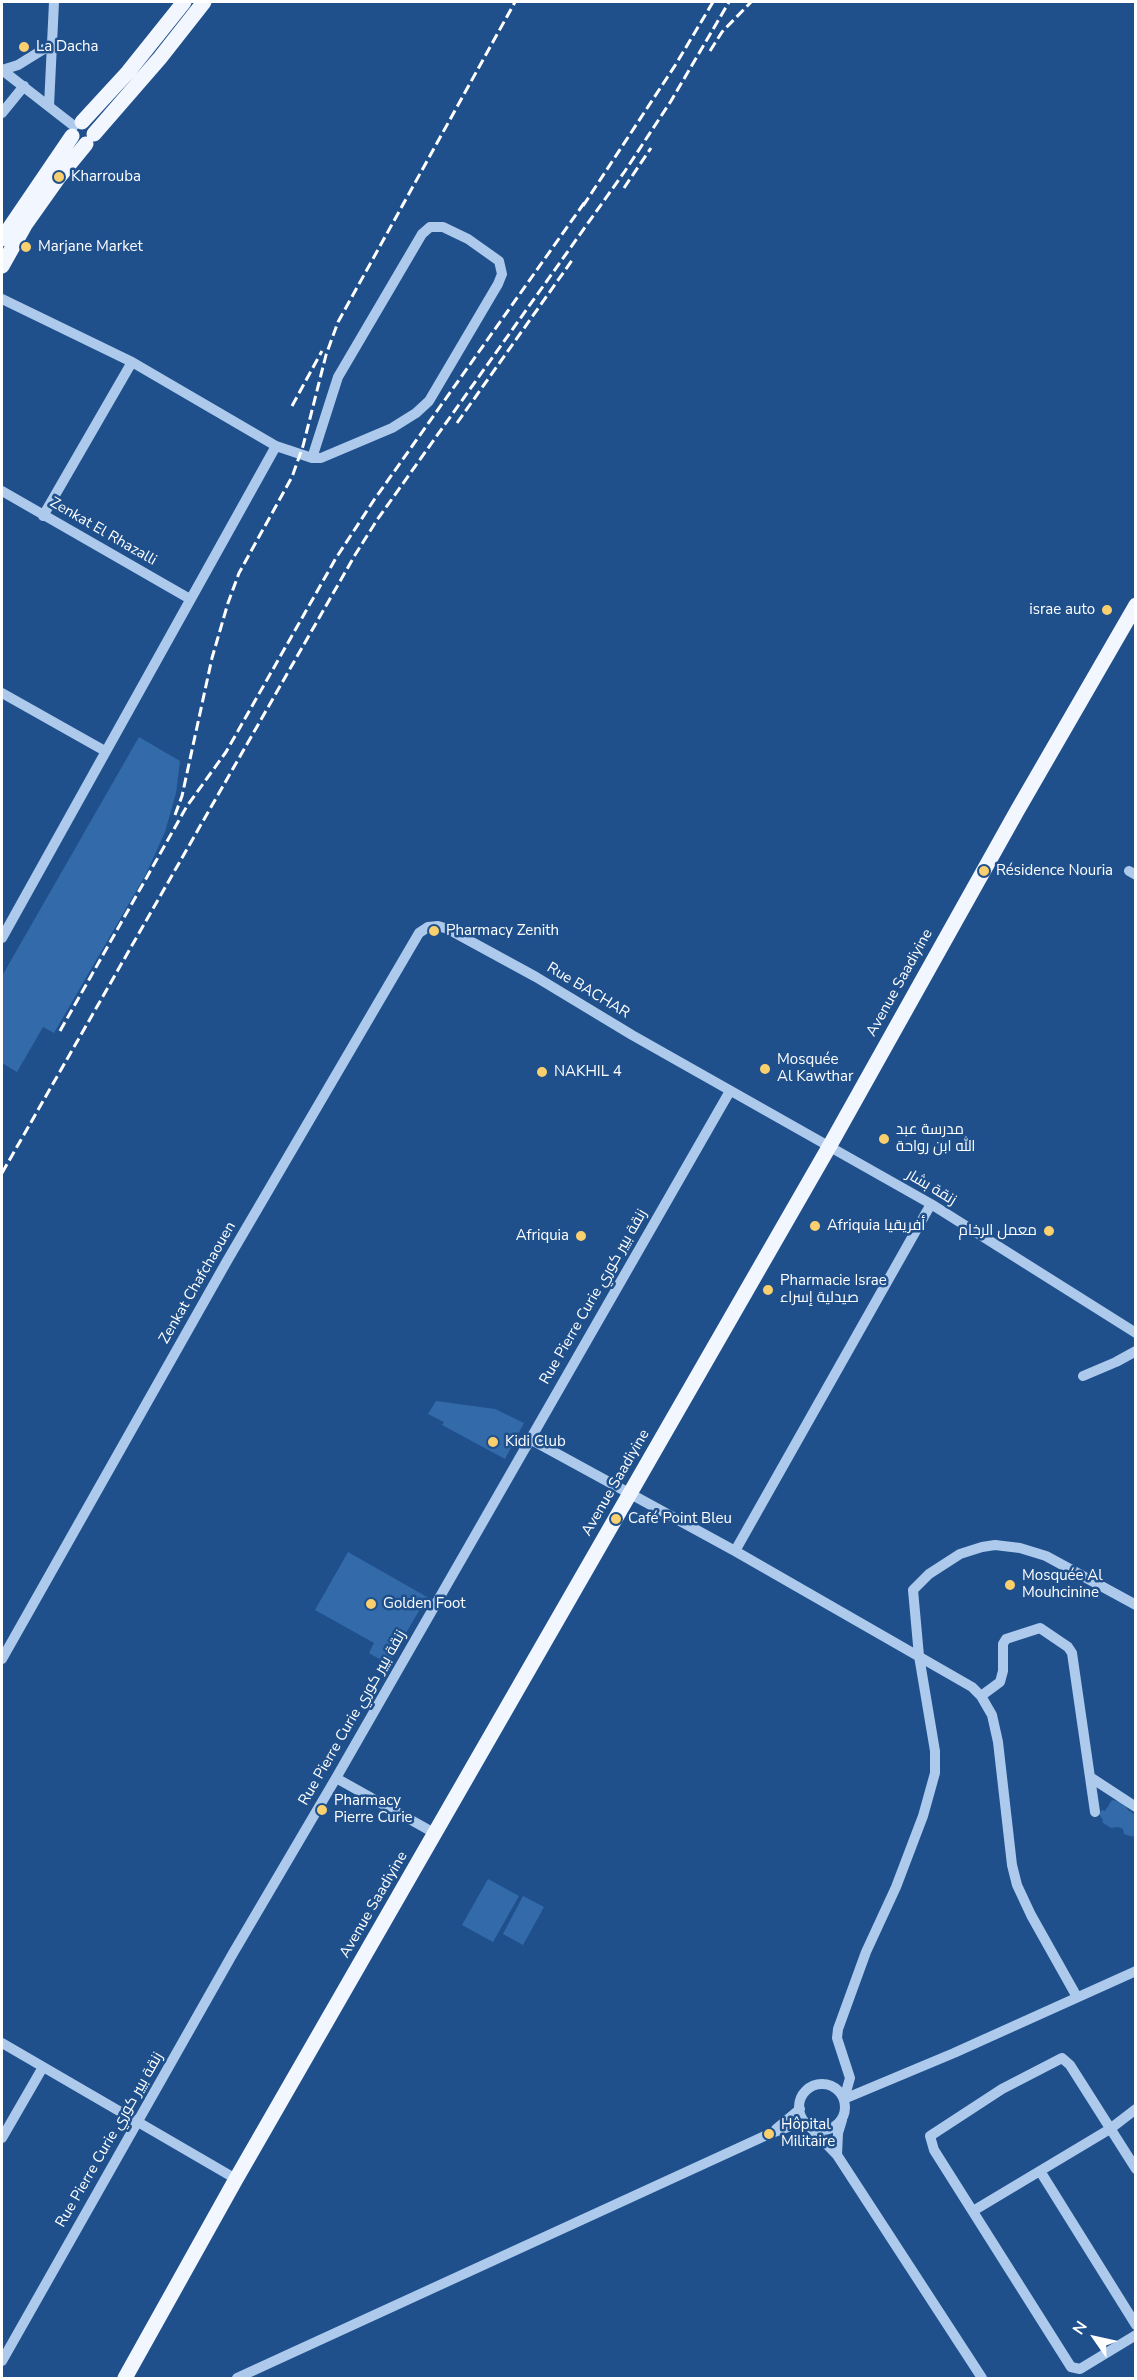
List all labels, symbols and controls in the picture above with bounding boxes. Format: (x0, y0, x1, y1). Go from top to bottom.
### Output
place label: La Dacha (36, 38, 98, 56)
marker: La Dacha (17, 40, 31, 54)
place label: Kharrouba (71, 168, 141, 186)
marker: Kharrouba (52, 170, 66, 184)
place label: Marjane Market (38, 238, 143, 256)
marker: Marjane Market (19, 240, 33, 254)
street label: Zenkat El Rhazalli (46, 494, 160, 570)
place label: israe auto (1029, 601, 1095, 619)
marker: israe auto (1100, 603, 1114, 617)
place label: Résidence Nouria (996, 862, 1113, 880)
marker: Résidence Nouria (977, 864, 991, 878)
place label: Pharmacy Zenith (446, 922, 559, 940)
marker: Pharmacy Zenith (427, 924, 441, 938)
street label: Avenue Saadiyine (863, 926, 937, 1040)
street label: Rue BACHAR (543, 959, 633, 1023)
place label: Mosquée Al Kawthar (777, 1051, 853, 1086)
marker: Mosquée Al Kawthar (758, 1062, 772, 1076)
place label: NAKHIL 4 (554, 1063, 622, 1081)
marker: NAKHIL 4 (535, 1065, 549, 1079)
place label: مدرسة عبد الله ابن رواحة (896, 1121, 975, 1156)
marker: مدرسة عبد الله ابن رواحة (877, 1132, 891, 1146)
street label: زنقة بشار (903, 1166, 959, 1210)
street label: Rue Pierre Curie زنقة بيير كوري (536, 1206, 652, 1388)
place label: Afriquia أفريقيا (827, 1217, 925, 1235)
street label: Zenkat Chafchaouen (156, 1219, 240, 1347)
marker: Afriquia أفريقيا (808, 1219, 822, 1233)
place label: معمل الرخام (959, 1222, 1037, 1240)
marker: معمل الرخام (1042, 1224, 1056, 1238)
place label: Afriquia (516, 1227, 569, 1245)
marker: Afriquia (574, 1229, 588, 1243)
place label: Pharmacie Israe صيدلية إسراء (780, 1272, 887, 1307)
marker: Pharmacie Israe صيدلية إسراء (761, 1283, 775, 1297)
street label: Avenue Saadiyine (578, 1427, 654, 1539)
place label: Kidi Club (505, 1433, 566, 1451)
marker: Kidi Club (486, 1435, 500, 1449)
place label: Café Point Bleu (628, 1510, 732, 1528)
marker: Café Point Bleu (609, 1512, 623, 1526)
place label: Mosquée Al Mouhcinine (1022, 1567, 1103, 1602)
marker: Mosquée Al Mouhcinine (1003, 1578, 1017, 1592)
place label: Golden Foot (383, 1595, 465, 1613)
marker: Golden Foot (364, 1597, 378, 1611)
street label: Rue Pierre Curie زنقة بيير كوري (295, 1627, 411, 1809)
place label: Pharmacy Pierre Curie (334, 1792, 413, 1827)
marker: Pharmacy Pierre Curie (315, 1803, 329, 1817)
street label: Avenue Saadiyine (336, 1849, 412, 1961)
street label: Rue Pierre Curie زنقة بيير كوري (52, 2049, 168, 2231)
place label: Hôpital Militaire (781, 2116, 835, 2151)
marker: Hôpital Militaire (762, 2127, 776, 2141)
north arrow (1065, 2308, 1125, 2368)
text: N (1068, 2317, 1093, 2339)

